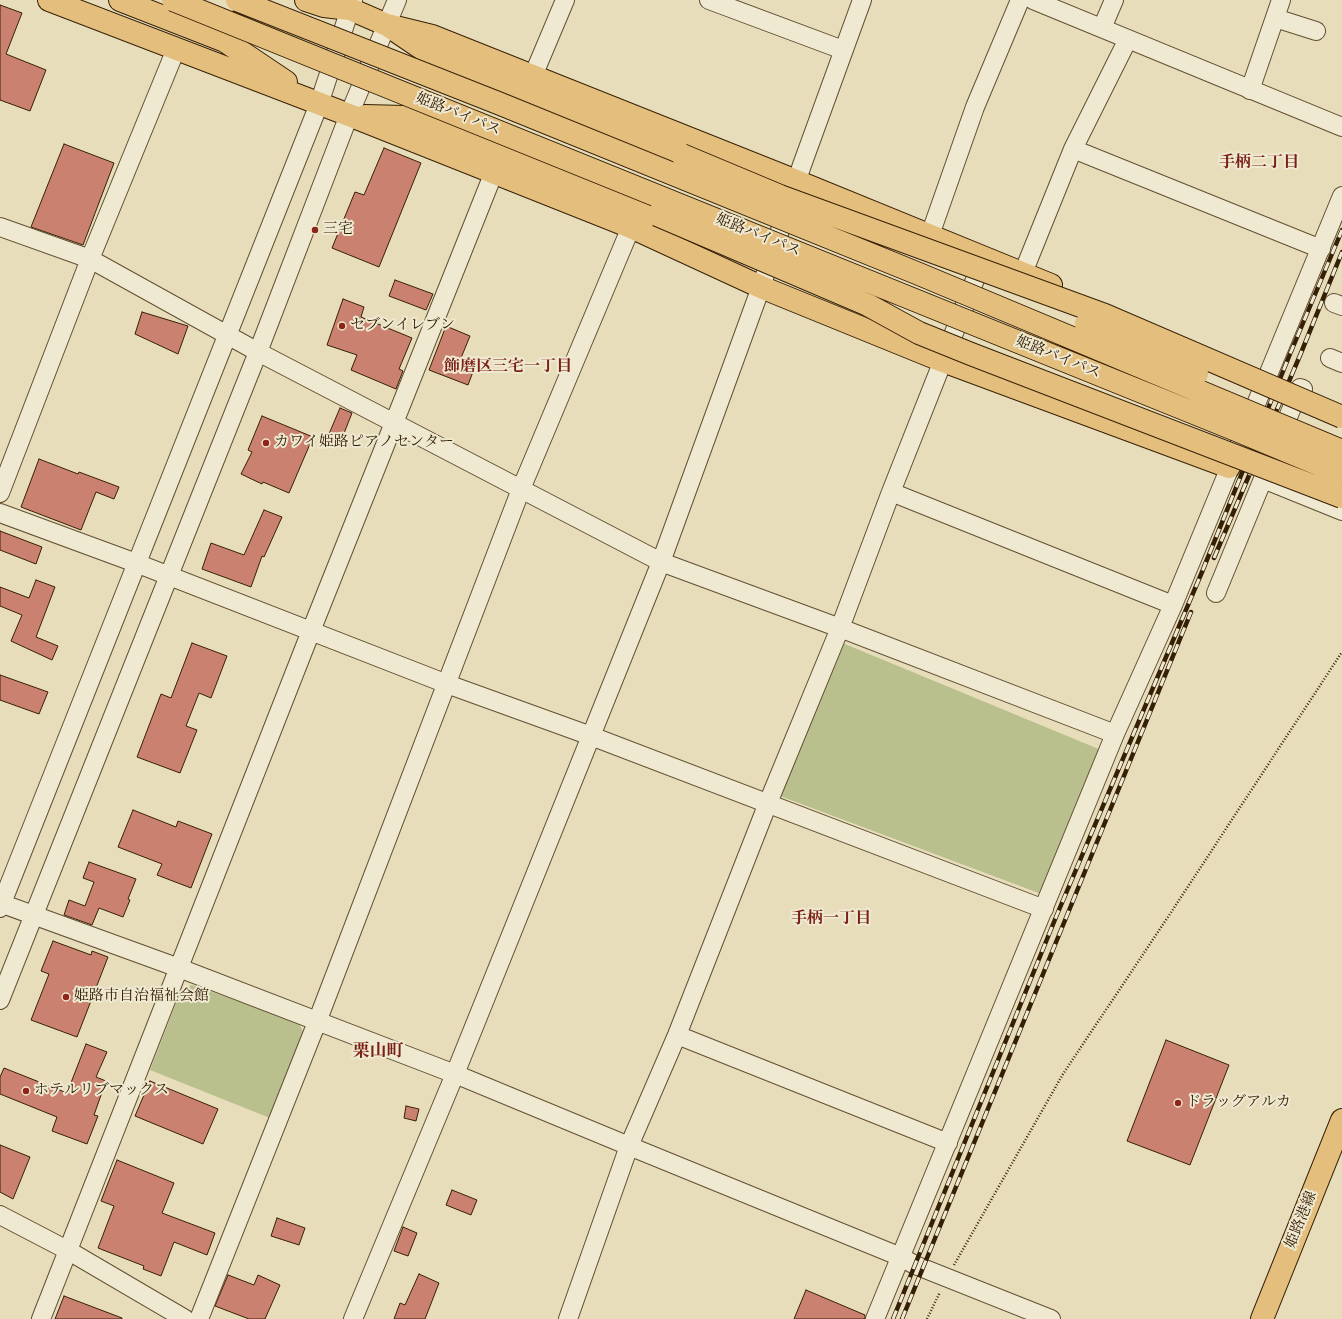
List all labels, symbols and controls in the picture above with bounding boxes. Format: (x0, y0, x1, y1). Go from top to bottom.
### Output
street label: 姫路バイパス (413, 90, 503, 140)
district label: 手柄二丁目 (1219, 154, 1299, 174)
street label: 姫路バイパス (713, 211, 803, 261)
place label: 三宅 (323, 221, 353, 239)
marker: 三宅 (310, 225, 320, 235)
place label: セブンイレブン (350, 317, 455, 335)
marker: セブンイレブン (337, 321, 347, 331)
street label: 姫路バイパス (1013, 333, 1103, 383)
district label: 飾磨区三宅一丁目 (444, 358, 572, 378)
place label: カワイ姫路ピアノセンター (274, 434, 454, 452)
marker: カワイ姫路ピアノセンター (261, 438, 271, 448)
district label: 手柄一丁目 (791, 910, 871, 930)
place label: 姫路市自治福祉会館 (74, 988, 209, 1006)
marker: 姫路市自治福祉会館 (61, 992, 71, 1002)
district label: 栗山町 (353, 1042, 403, 1062)
place label: ホテルリブマックス (34, 1082, 169, 1100)
marker: ホテルリブマックス (21, 1086, 31, 1096)
place label: ドラッグアルカ (1186, 1094, 1291, 1112)
marker: ドラッグアルカ (1173, 1098, 1183, 1108)
street label: 姫路港線 (1282, 1189, 1322, 1251)

